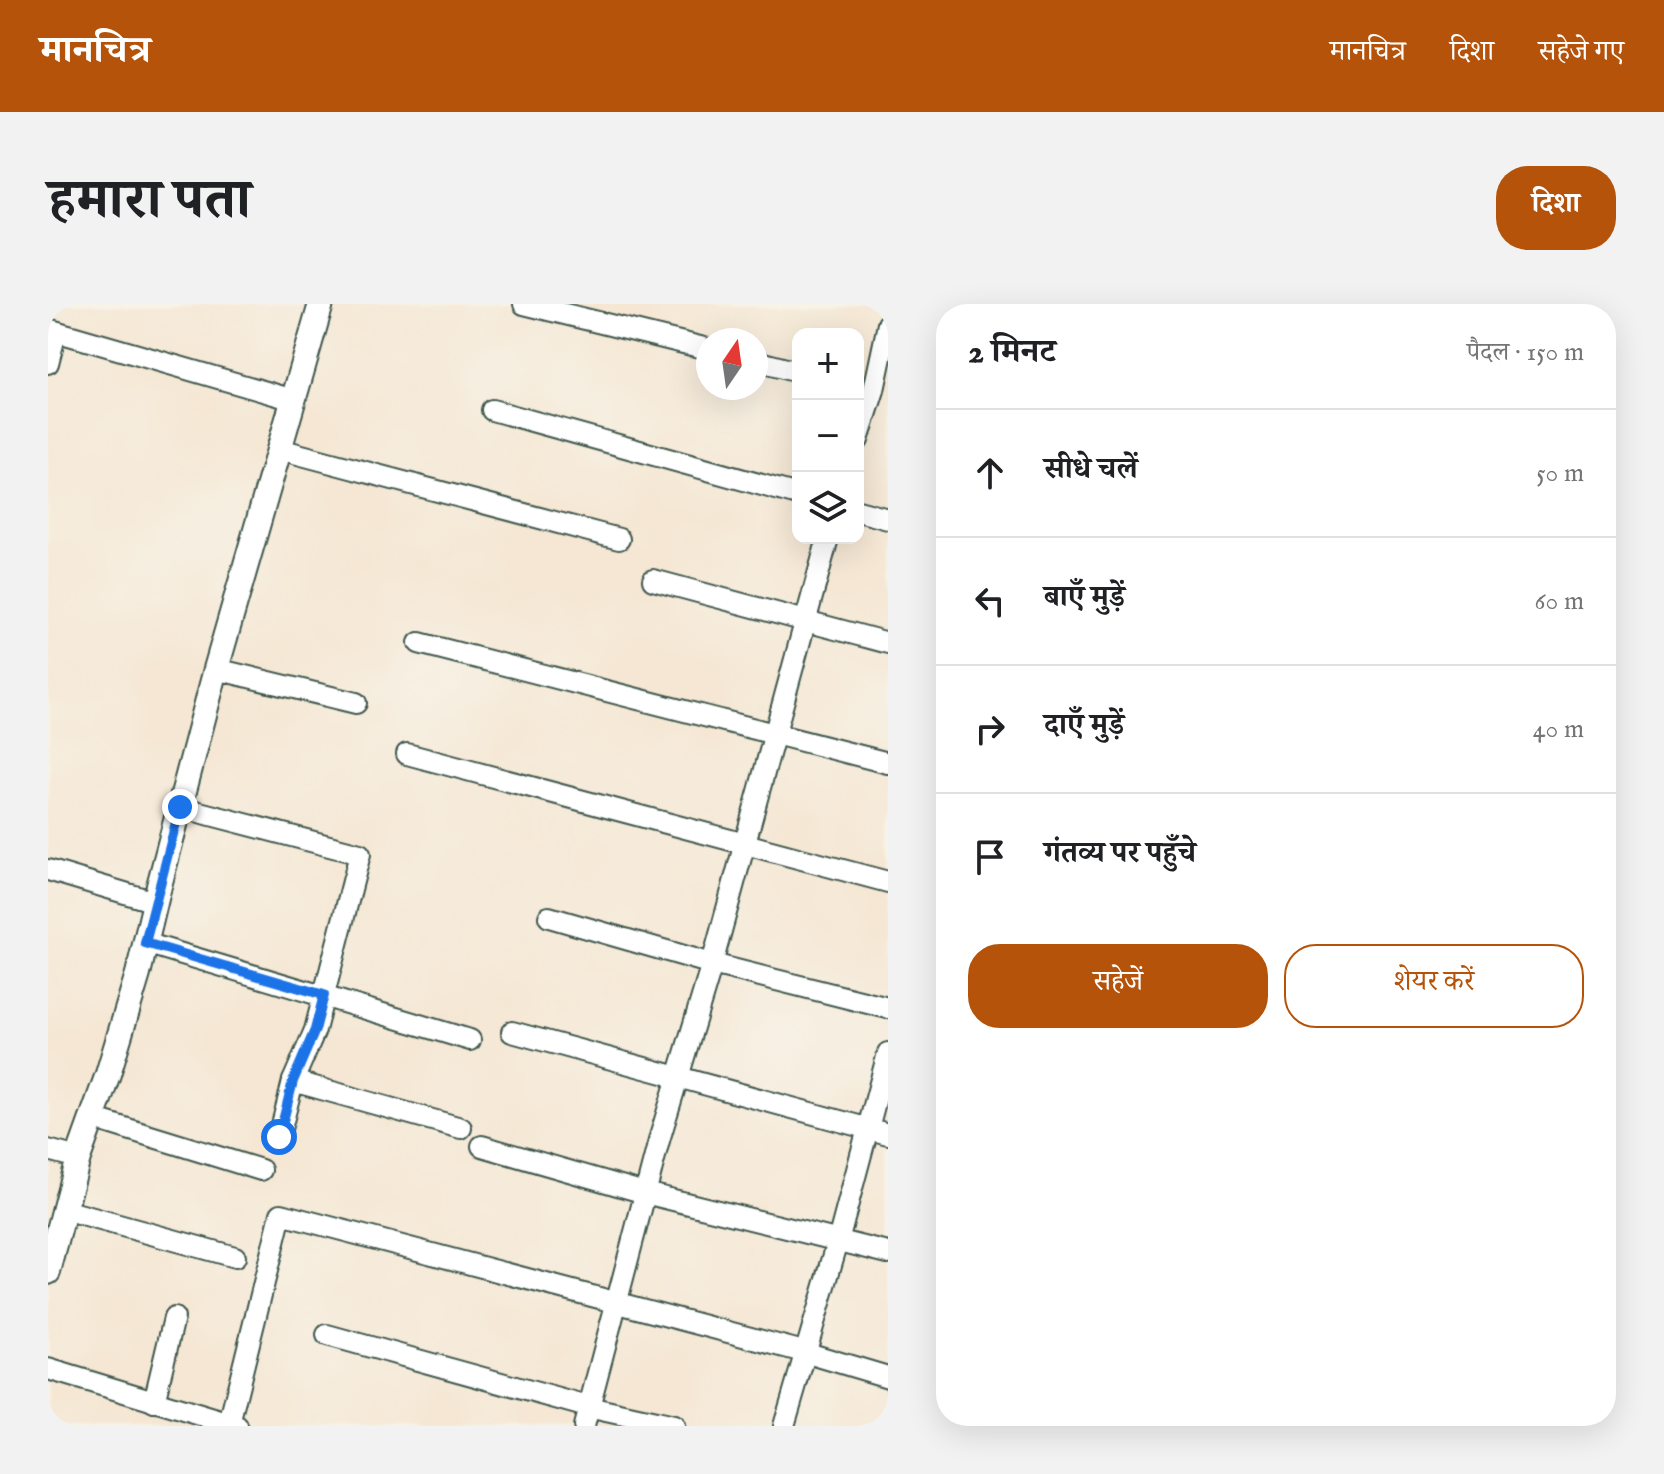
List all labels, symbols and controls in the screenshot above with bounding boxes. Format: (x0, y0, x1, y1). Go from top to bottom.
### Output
text: मानचित्र (40, 28, 151, 76)
text: मानचित्र (1330, 35, 1406, 70)
text: दिशा (1450, 35, 1494, 70)
text: सहेजे गए (1538, 35, 1624, 70)
text: हमारा पता (48, 166, 251, 237)
button: दिशा (1496, 166, 1616, 250)
north arrow (696, 328, 768, 400)
map controls (792, 328, 864, 544)
button: + (792, 328, 864, 400)
text: 2 मिनट (968, 331, 1056, 374)
text: पैदल · 150 m (1467, 336, 1584, 369)
button: − (792, 400, 864, 472)
icon: ahead (968, 451, 1012, 495)
text: सीधे चलें (1044, 451, 1138, 489)
text: 50 m (1536, 457, 1584, 490)
button: layers (792, 472, 864, 544)
icon: left (968, 579, 1012, 623)
text: बाएँ मुड़ें (1044, 579, 1125, 617)
text: 60 m (1535, 585, 1584, 618)
icon: right (968, 707, 1012, 751)
text: दाएँ मुड़ें (1044, 707, 1124, 745)
text: 40 m (1533, 713, 1584, 746)
route end (162, 789, 198, 825)
icon: arrive (968, 835, 1012, 879)
text: गंतव्य पर पहुँचे (1044, 835, 1196, 873)
button: सहेजें (968, 944, 1268, 1028)
button: शेयर करें (1284, 944, 1584, 1028)
route start (261, 1119, 297, 1155)

